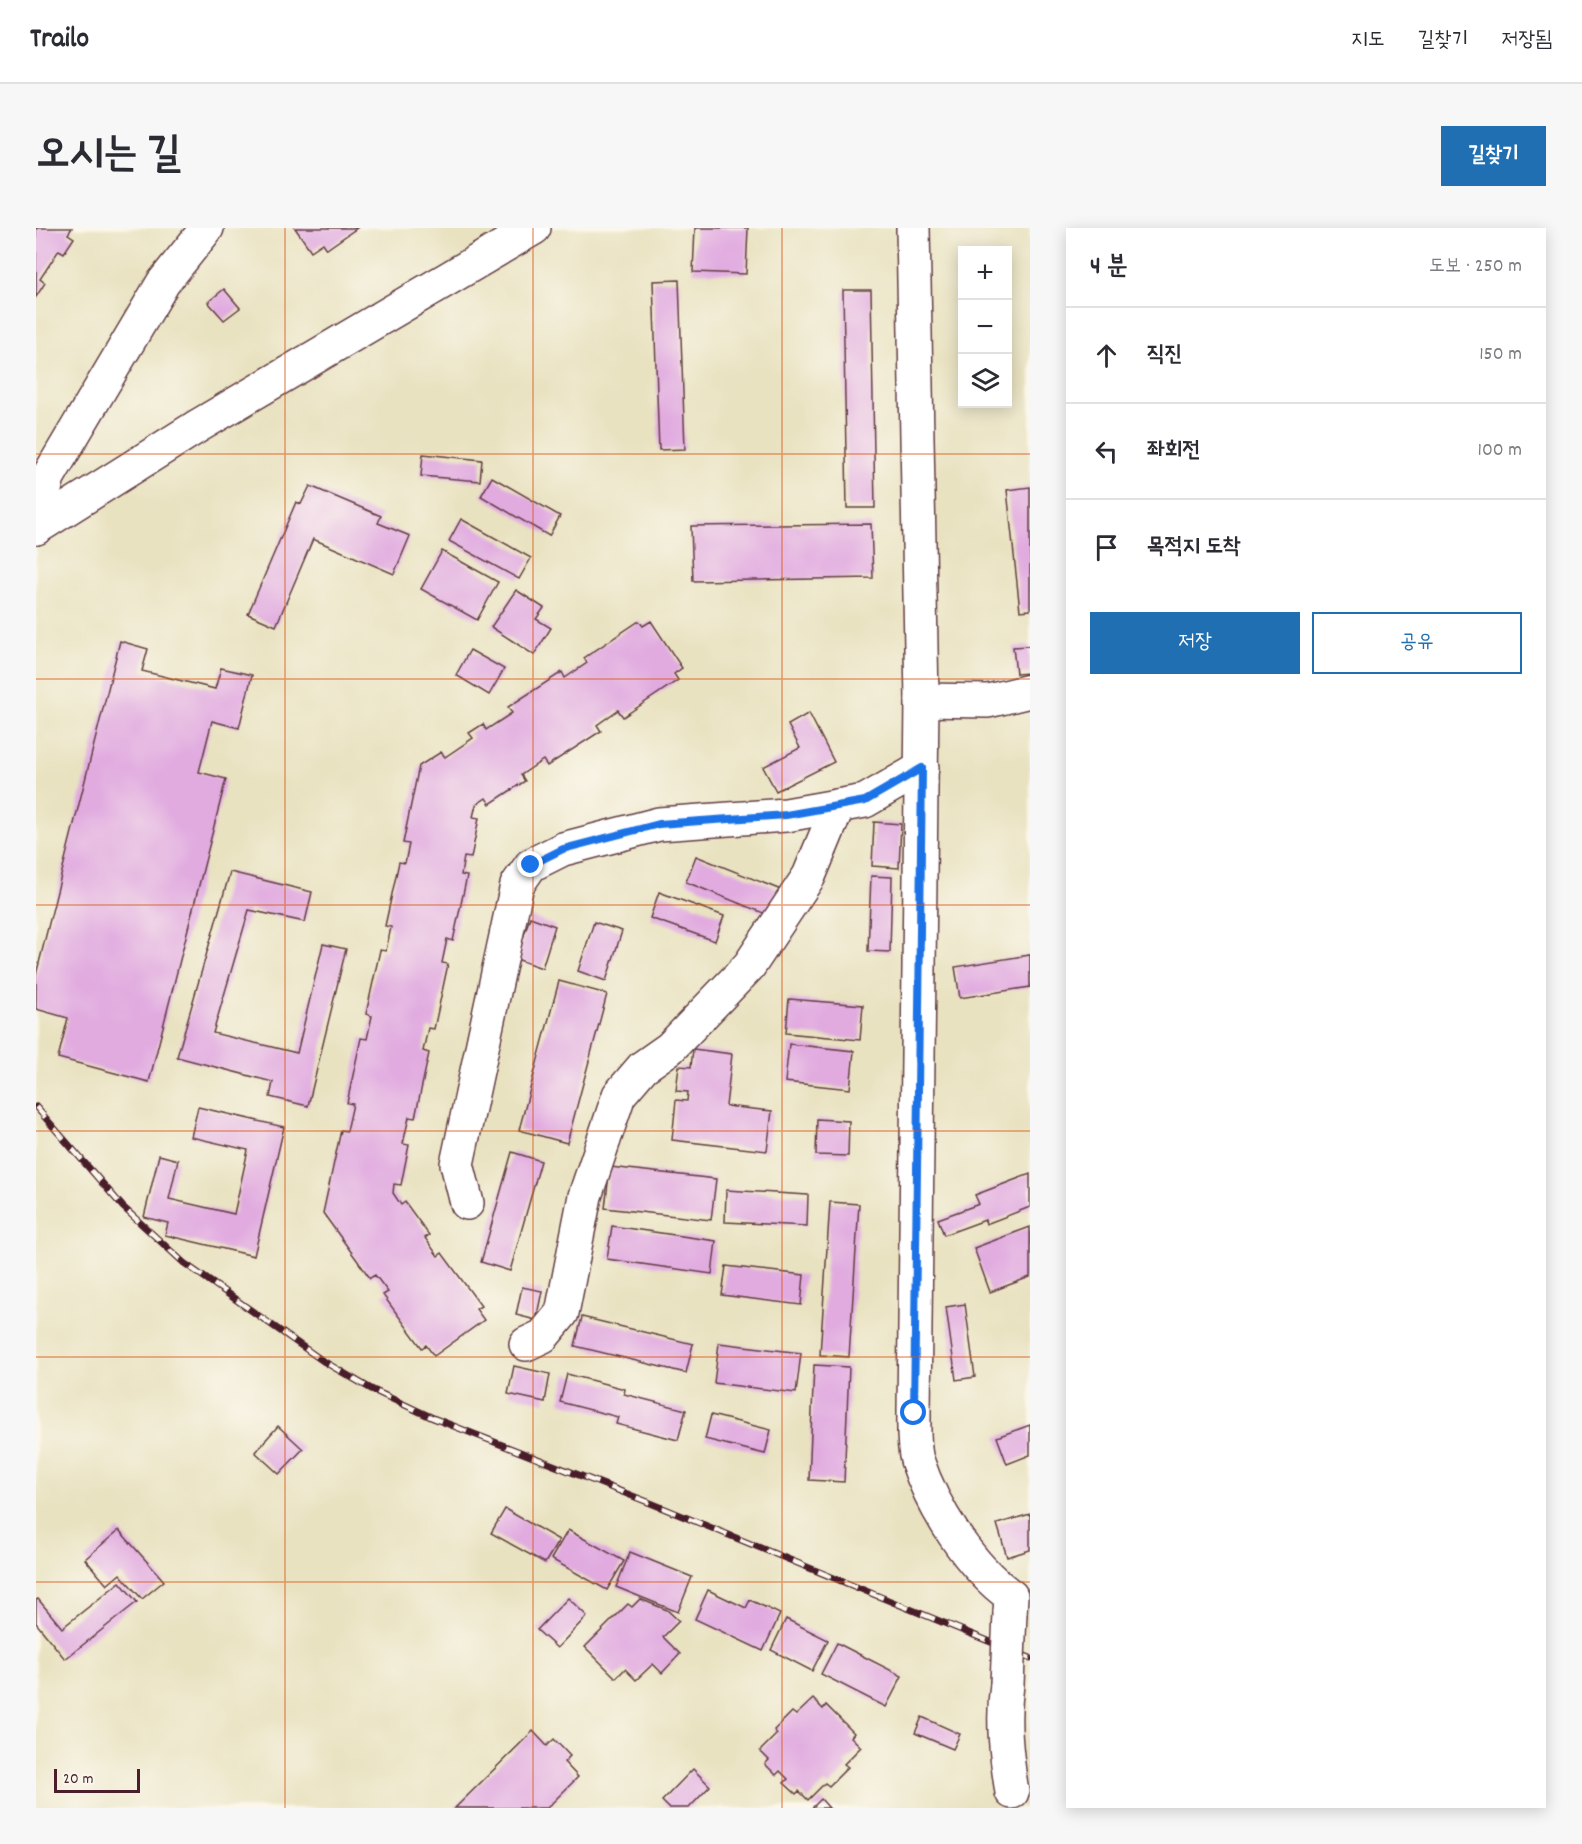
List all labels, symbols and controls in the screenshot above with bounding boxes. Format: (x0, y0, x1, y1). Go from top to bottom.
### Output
text: Trailo (30, 21, 89, 61)
text: 지도 (1351, 26, 1385, 56)
text: 길찾기 (1418, 26, 1468, 56)
text: 저장됨 (1501, 26, 1552, 56)
button: 길찾기 (1441, 126, 1546, 186)
text: 오시는 길 (36, 127, 181, 187)
map controls (958, 246, 1012, 408)
button: + (958, 246, 1012, 300)
text: 4 분 (1090, 249, 1128, 286)
text: 도보 · 250 m (1429, 253, 1522, 281)
button: − (958, 300, 1012, 354)
icon: ahead (1090, 339, 1123, 372)
text: 직진 (1147, 340, 1182, 371)
text: 150 m (1479, 341, 1522, 369)
button: layers (958, 354, 1012, 408)
icon: left (1090, 435, 1123, 468)
text: 좌회전 (1147, 436, 1200, 467)
text: 100 m (1478, 437, 1522, 465)
icon: arrive (1090, 531, 1123, 564)
text: 목적지 도착 (1147, 532, 1241, 563)
button: 저장 (1090, 612, 1300, 674)
button: 공유 (1312, 612, 1522, 674)
route end (517, 851, 543, 877)
route start (900, 1399, 926, 1425)
scale bar (54, 1766, 140, 1794)
text: 20 m (63, 1768, 93, 1791)

